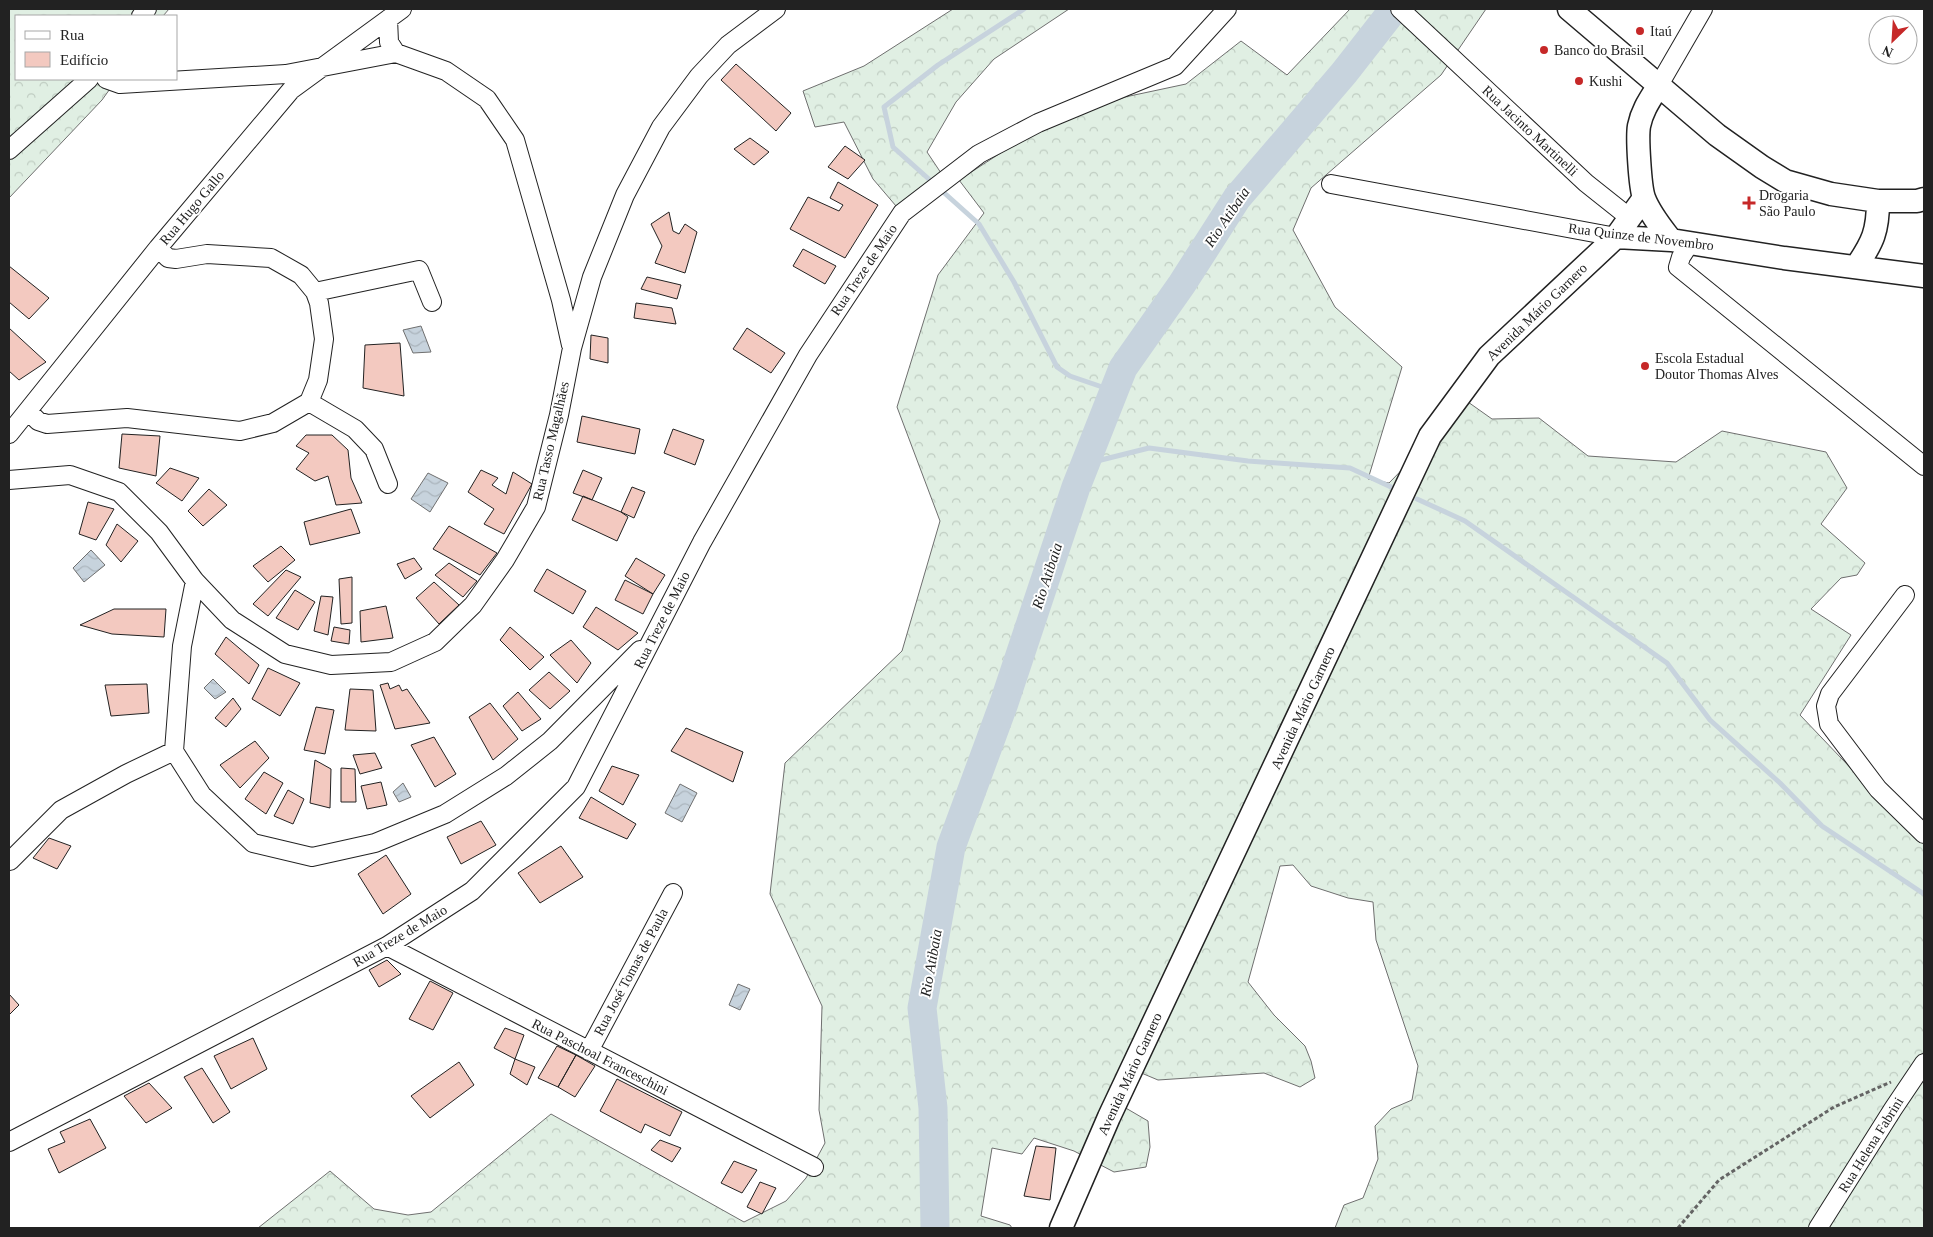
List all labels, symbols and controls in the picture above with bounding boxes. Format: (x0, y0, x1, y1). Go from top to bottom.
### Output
legend (15, 15, 178, 80)
north arrow (1868, 15, 1918, 65)
place label: Itaú (1650, 24, 1672, 39)
marker: Itaú (1634, 25, 1646, 37)
text: Rua (60, 27, 85, 43)
text: N (1880, 42, 1895, 60)
place label: Banco do Brasil (1554, 43, 1644, 58)
marker: Banco do Brasil (1538, 44, 1550, 56)
text: Edifício (60, 52, 108, 68)
place label: Kushi (1589, 74, 1623, 89)
marker: Kushi (1573, 75, 1585, 87)
street label: Rua Jacinto Martinelli (1479, 83, 1581, 179)
street label: Rua Hugo Gallo (157, 168, 227, 248)
water label: Rio Atibaia (1201, 184, 1253, 251)
place label: Drogaria São Paulo (1759, 188, 1815, 219)
marker: Drogaria São Paulo (1743, 197, 1755, 209)
street label: Rua Treze de Maio (828, 221, 900, 319)
street label: Rua Quinze de Novembro (1567, 221, 1715, 253)
street label: Avenida Mário Garnero (1484, 260, 1590, 364)
place label: Escola Estadual Doutor Thomas Alves (1655, 351, 1778, 382)
marker: Escola Estadual Doutor Thomas Alves (1639, 360, 1651, 372)
street label: Rua Tasso Magalhães (530, 380, 572, 502)
water label: Rio Atibaia (1029, 541, 1065, 612)
street label: Rua Treze de Maio (631, 569, 693, 671)
street label: Avenida Mário Garnero (1268, 644, 1338, 772)
street label: Rua Treze de Maio (350, 902, 450, 970)
street label: Rua José Tomas de Paula (591, 905, 671, 1038)
water label: Rio Atibaia (917, 928, 945, 999)
street label: Avenida Mário Garnero (1095, 1010, 1165, 1138)
street label: Rua Paschoal Franceschini (529, 1016, 671, 1098)
street label: Rua Helena Fabrini (1836, 1094, 1906, 1195)

